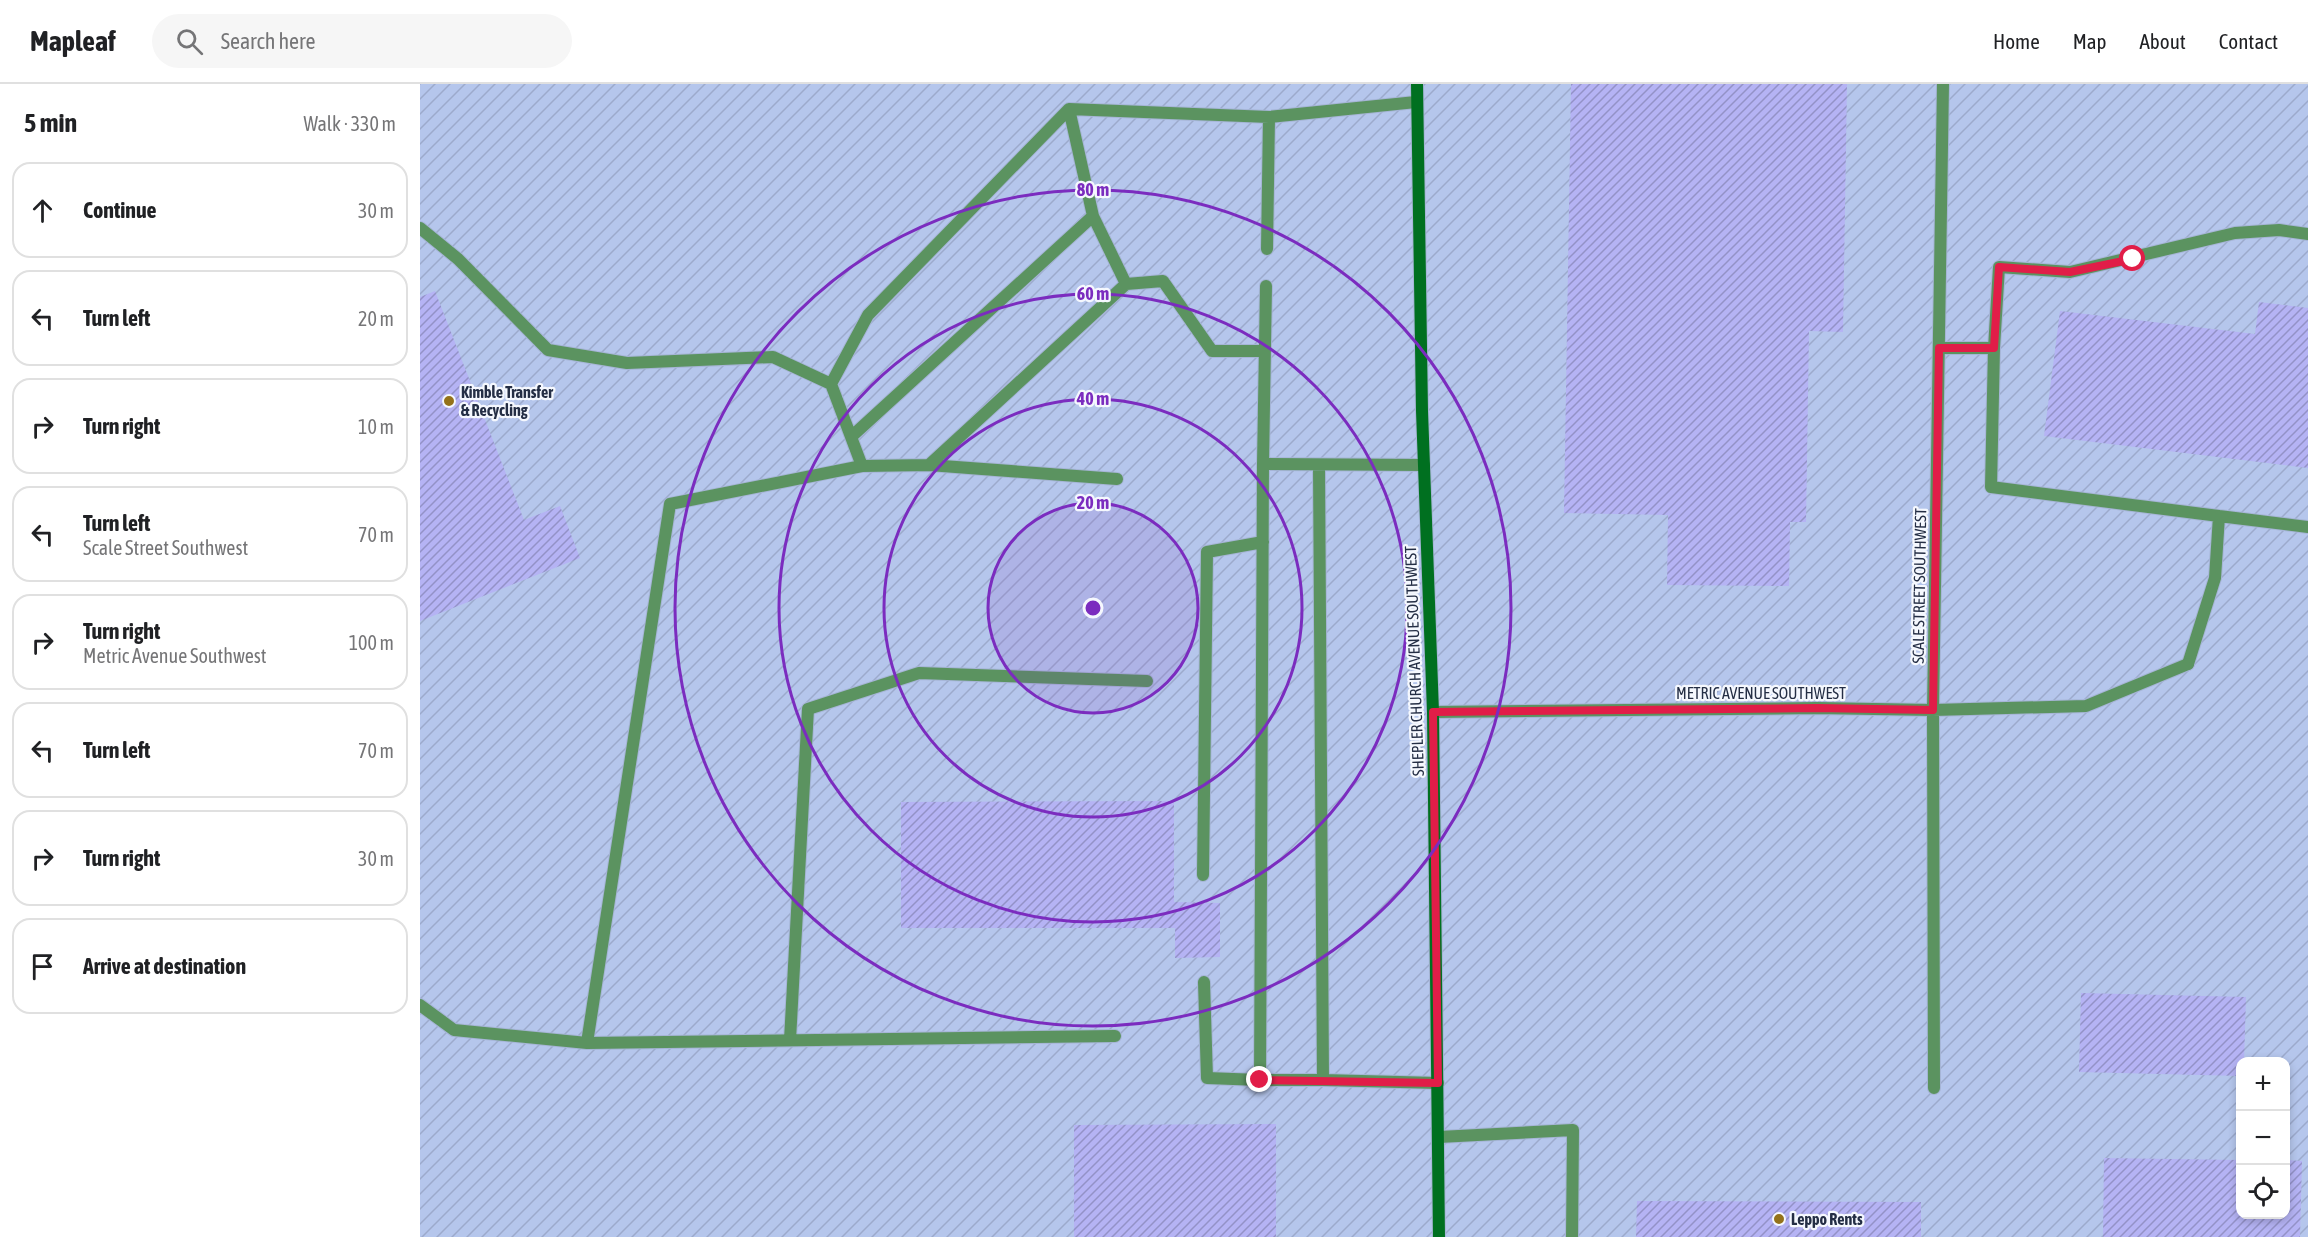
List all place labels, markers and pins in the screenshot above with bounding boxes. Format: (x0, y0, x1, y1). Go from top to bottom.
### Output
place label: Kimble Transfer & Recycling (461, 383, 553, 419)
marker: Kimble Transfer & Recycling (442, 394, 456, 408)
centre of rings (1083, 598, 1103, 618)
place label: Leppo Rents (1791, 1210, 1863, 1228)
marker: Leppo Rents (1772, 1212, 1786, 1226)

